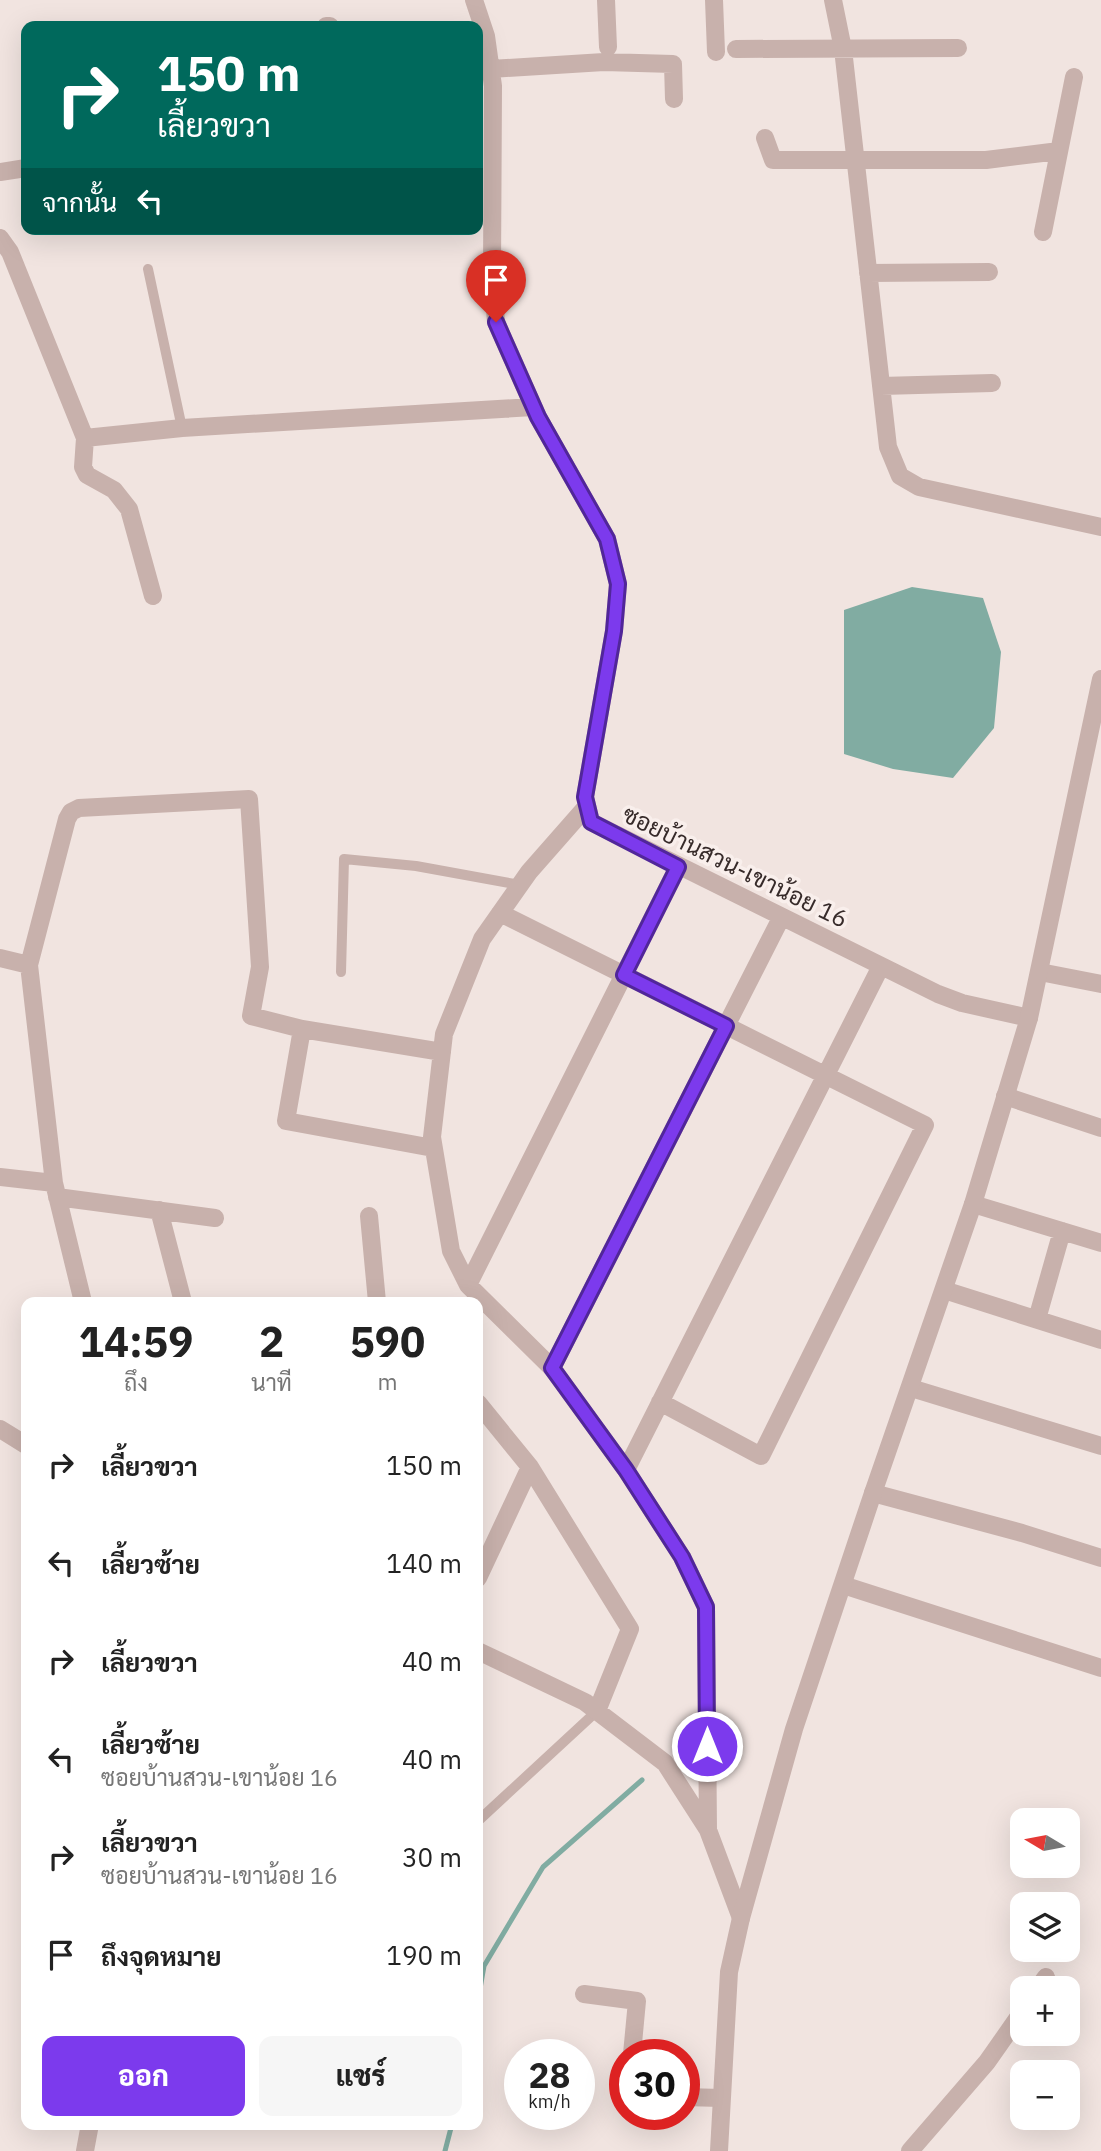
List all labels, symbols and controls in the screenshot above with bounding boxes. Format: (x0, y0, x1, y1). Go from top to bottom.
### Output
text: 150 m (157, 41, 301, 104)
icon: right (42, 49, 133, 140)
text: เลี้ยวขวา (157, 104, 271, 146)
icon: left (131, 182, 169, 220)
text: จากนั้น (42, 185, 117, 219)
pin (466, 250, 526, 322)
icon: arrive (477, 261, 515, 299)
street label: ซอยบ้านสวน-เขาน้อย 16 (617, 798, 853, 935)
text: 14:59 (79, 1314, 193, 1369)
text: 2 (259, 1314, 284, 1369)
text: 590 (350, 1314, 425, 1369)
text: m (377, 1366, 398, 1396)
text: ถึง (124, 1367, 148, 1397)
text: นาที (251, 1367, 292, 1397)
icon: right (42, 1446, 80, 1484)
text: 150 m (386, 1448, 462, 1482)
text: เลี้ยวขวา (101, 1449, 198, 1483)
icon: left (42, 1544, 80, 1582)
text: 140 m (386, 1546, 462, 1580)
text: เลี้ยวซ้าย (101, 1547, 200, 1581)
icon: right (42, 1642, 80, 1680)
text: 40 m (402, 1644, 462, 1678)
text: เลี้ยวขวา (101, 1645, 198, 1679)
position arrow (670, 1709, 744, 1783)
text: เลี้ยวซ้าย (101, 1727, 200, 1761)
icon: left (42, 1740, 80, 1778)
text: 40 m (402, 1742, 462, 1776)
text: ซอยบ้านสวน-เขาน้อย 16 (101, 1762, 338, 1792)
north arrow (1010, 1808, 1080, 1878)
map controls (1010, 1808, 1080, 2130)
text: เลี้ยวขวา (101, 1825, 198, 1859)
icon: right (42, 1838, 80, 1876)
text: 30 m (402, 1840, 462, 1874)
text: ซอยบ้านสวน-เขาน้อย 16 (101, 1860, 338, 1890)
button: layers (1010, 1892, 1080, 1962)
icon: arrive (42, 1936, 80, 1974)
text: 190 m (386, 1938, 462, 1972)
text: ถึงจุดหมาย (101, 1939, 222, 1973)
button: + (1010, 1976, 1080, 2046)
button: ออก (42, 2036, 245, 2116)
button: แชร์ (259, 2036, 462, 2116)
speed limit sign: 30 (609, 2039, 700, 2130)
text: 28 (528, 2052, 571, 2098)
button: − (1010, 2060, 1080, 2130)
text: km/h (528, 2090, 571, 2113)

